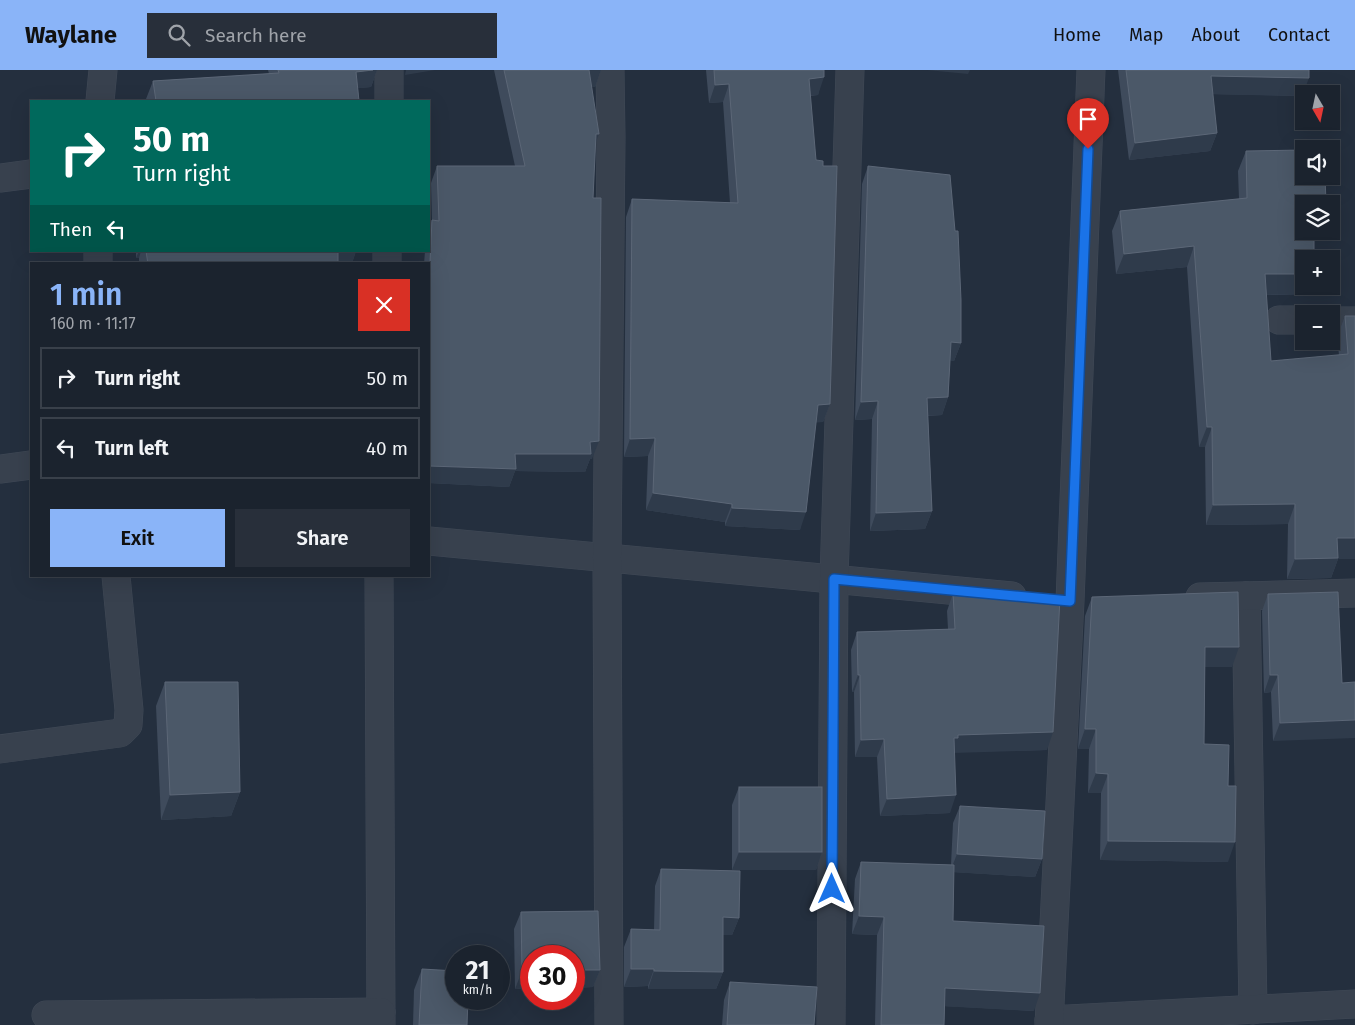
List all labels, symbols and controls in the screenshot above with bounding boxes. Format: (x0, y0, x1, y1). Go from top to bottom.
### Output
search box (147, 13, 497, 58)
text: Waylane (25, 21, 117, 49)
icon: search (165, 21, 193, 49)
text: Search here (205, 24, 307, 47)
text: Home (1053, 24, 1101, 46)
text: Map (1129, 24, 1163, 46)
text: About (1191, 24, 1240, 46)
text: Contact (1268, 24, 1330, 46)
north arrow (1295, 85, 1340, 130)
map controls (1295, 85, 1340, 350)
pin (1067, 98, 1109, 149)
icon: arrive (1074, 105, 1102, 133)
text: 50 m (133, 118, 210, 160)
icon: right (50, 120, 115, 185)
button: sound (1295, 140, 1340, 185)
text: Turn right (133, 160, 230, 187)
button: layers (1295, 195, 1340, 240)
icon: left (102, 215, 130, 243)
text: Then (50, 218, 92, 241)
button: + (1295, 250, 1340, 295)
text: 1 min (50, 277, 122, 313)
button: close (358, 279, 410, 331)
button: − (1295, 305, 1340, 350)
text: 160 m · 11:17 (50, 314, 136, 333)
icon: right (52, 364, 80, 392)
text: Turn right (95, 367, 180, 390)
text: 50 m (367, 367, 408, 390)
icon: left (52, 434, 80, 462)
text: Turn left (95, 437, 169, 460)
text: 40 m (366, 437, 408, 460)
button: Exit (50, 509, 225, 567)
button: Share (235, 509, 410, 567)
position arrow (805, 862, 857, 914)
speed limit sign: 30 (520, 945, 585, 1010)
text: 21 (466, 956, 489, 986)
text: km/h (463, 983, 492, 997)

